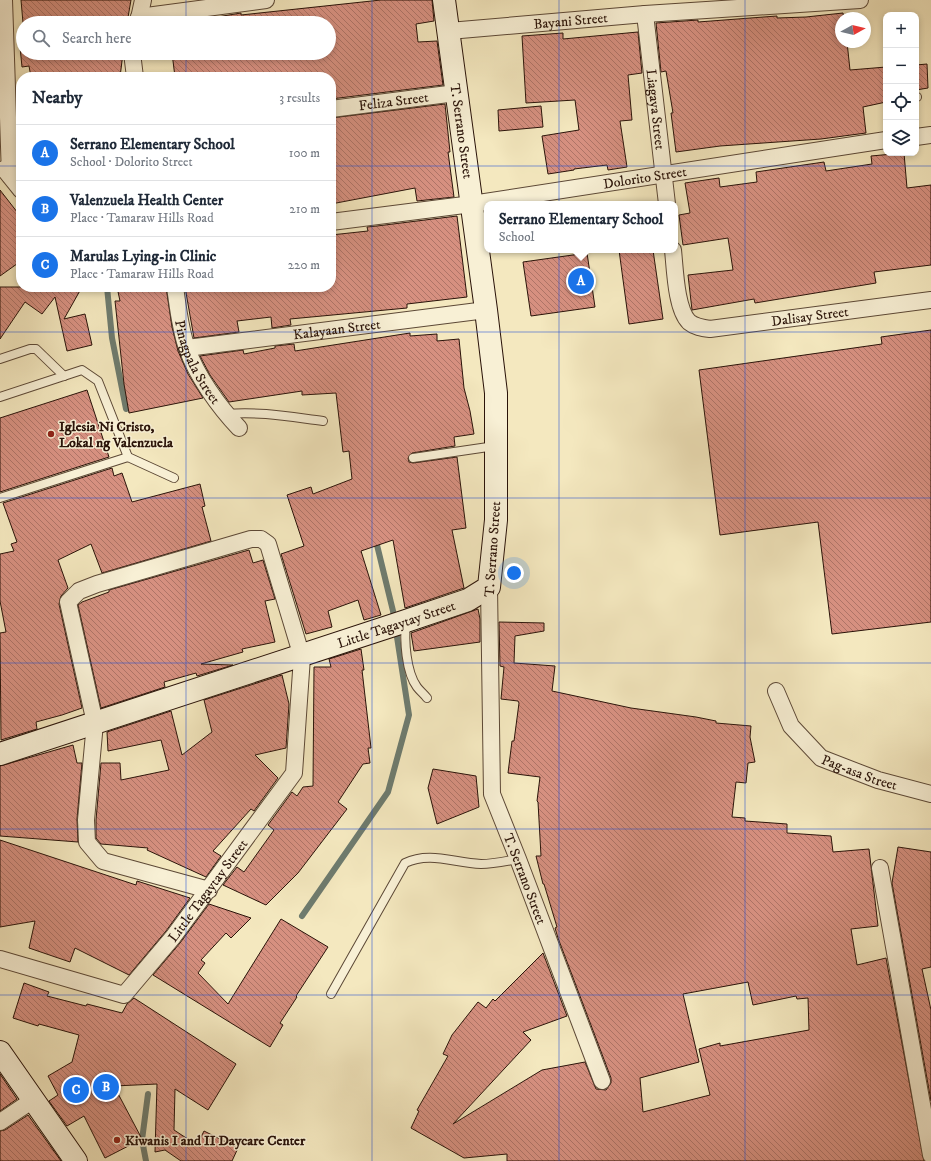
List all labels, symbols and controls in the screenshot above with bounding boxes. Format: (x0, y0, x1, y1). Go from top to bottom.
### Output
street label: Bayani Street (533, 9, 609, 34)
north arrow (835, 12, 871, 48)
map controls (883, 12, 919, 156)
button: + (883, 12, 919, 48)
search box (16, 16, 336, 60)
icon: search (30, 27, 52, 49)
text: Search here (62, 29, 131, 48)
button: − (883, 48, 919, 84)
street label: Liagaya Street (641, 68, 669, 151)
street label: T. Serrano Street (445, 82, 477, 180)
button: locate (883, 84, 919, 120)
text: Nearby (32, 87, 82, 109)
street label: Feliza Street (358, 89, 430, 115)
text: 3 results (279, 90, 320, 106)
button: layers (883, 120, 919, 156)
text: Serrano Elementary School (70, 135, 235, 154)
text: A (41, 145, 49, 161)
text: 100 m (289, 145, 320, 161)
text: School · Dolorito Street (70, 154, 193, 170)
street label: Dolorito Street (602, 163, 689, 194)
text: Valenzuela Health Center (70, 191, 223, 210)
text: B (41, 201, 49, 217)
text: 210 m (289, 201, 320, 217)
popup (484, 201, 678, 253)
text: Place · Tamaraw Hills Road (70, 210, 214, 226)
text: Serrano Elementary School (499, 210, 663, 229)
text: School (499, 229, 534, 245)
text: Marulas Lying-in Clinic (70, 247, 216, 266)
text: C (41, 257, 49, 273)
text: 220 m (288, 257, 320, 273)
text: Place · Tamaraw Hills Road (70, 266, 214, 282)
pin: A (568, 266, 594, 296)
street label: Dalisay Street (770, 303, 850, 331)
street label: Kalayaan Street (292, 315, 382, 344)
street label: Pinagpala Street (170, 319, 224, 409)
place label: Iglesia Ni Cristo, Lokal ng Valenzuela (59, 418, 174, 452)
marker: Iglesia Ni Cristo, Lokal ng Valenzuela (46, 429, 56, 439)
street label: T. Serrano Street (481, 500, 505, 598)
your location (504, 563, 524, 583)
street label: Little Tagaytay Street (335, 597, 458, 653)
street label: Pag-asa Street (819, 751, 900, 795)
street label: T. Serrano Street (499, 831, 550, 928)
street label: Little Tagaytay Street (164, 836, 252, 946)
pin: B (93, 1072, 119, 1102)
pin: C (63, 1075, 89, 1105)
place label: Kiwanis I and II Daycare Center (125, 1132, 306, 1150)
marker: Kiwanis I and II Daycare Center (112, 1135, 122, 1145)

